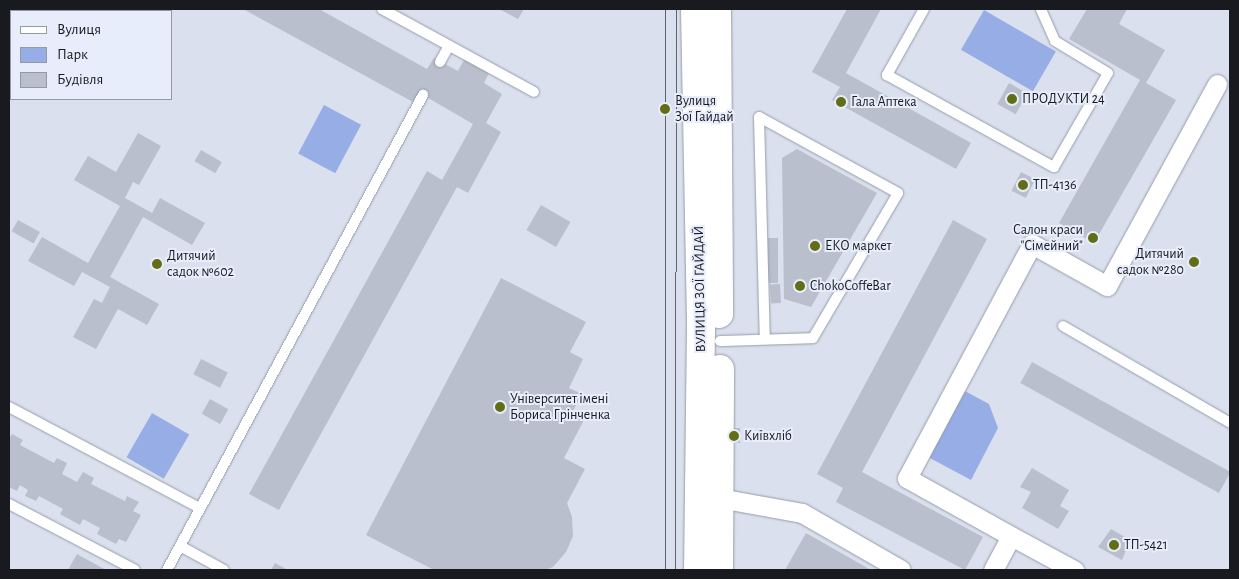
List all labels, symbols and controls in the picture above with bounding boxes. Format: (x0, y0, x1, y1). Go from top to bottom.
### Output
legend (10, 10, 172, 100)
text: Вулиця (57, 22, 101, 37)
text: Парк (57, 47, 88, 62)
text: Будівля (57, 72, 103, 87)
place label: ПРОДУКТИ 24 (1022, 91, 1105, 107)
place label: Вулиця Зої Гайдай (675, 93, 734, 125)
marker: ПРОДУКТИ 24 (1006, 93, 1018, 105)
place label: Гала Аптека (851, 94, 917, 110)
marker: Гала Аптека (835, 96, 847, 108)
marker: Вулиця Зої Гайдай (659, 103, 671, 115)
place label: ТП-4136 (1033, 177, 1077, 193)
marker: ТП-4136 (1017, 179, 1029, 191)
place label: Салон краси "Сімейний" (1013, 222, 1083, 254)
street label: ВУЛИЦЯ ЗОЇ ГАЙДАЙ (690, 225, 710, 353)
marker: Салон краси "Сімейний" (1087, 232, 1099, 244)
place label: ЕКО маркет (825, 238, 892, 254)
marker: ЕКО маркет (809, 240, 821, 252)
place label: Дитячий садок №280 (1117, 246, 1184, 278)
place label: Дитячий садок №602 (167, 248, 234, 280)
marker: Дитячий садок №280 (1188, 256, 1200, 268)
marker: Дитячий садок №602 (151, 258, 163, 270)
place label: ChokoCoffeBar (810, 278, 891, 294)
marker: ChokoCoffeBar (794, 280, 806, 292)
place label: Університет імені Бориса Грінченка (510, 391, 610, 424)
marker: Університет імені Бориса Грінченка (494, 401, 506, 413)
place label: Київхліб (744, 428, 792, 444)
marker: Київхліб (728, 430, 740, 442)
place label: ТП-5421 (1124, 537, 1168, 553)
marker: ТП-5421 (1108, 539, 1120, 551)

